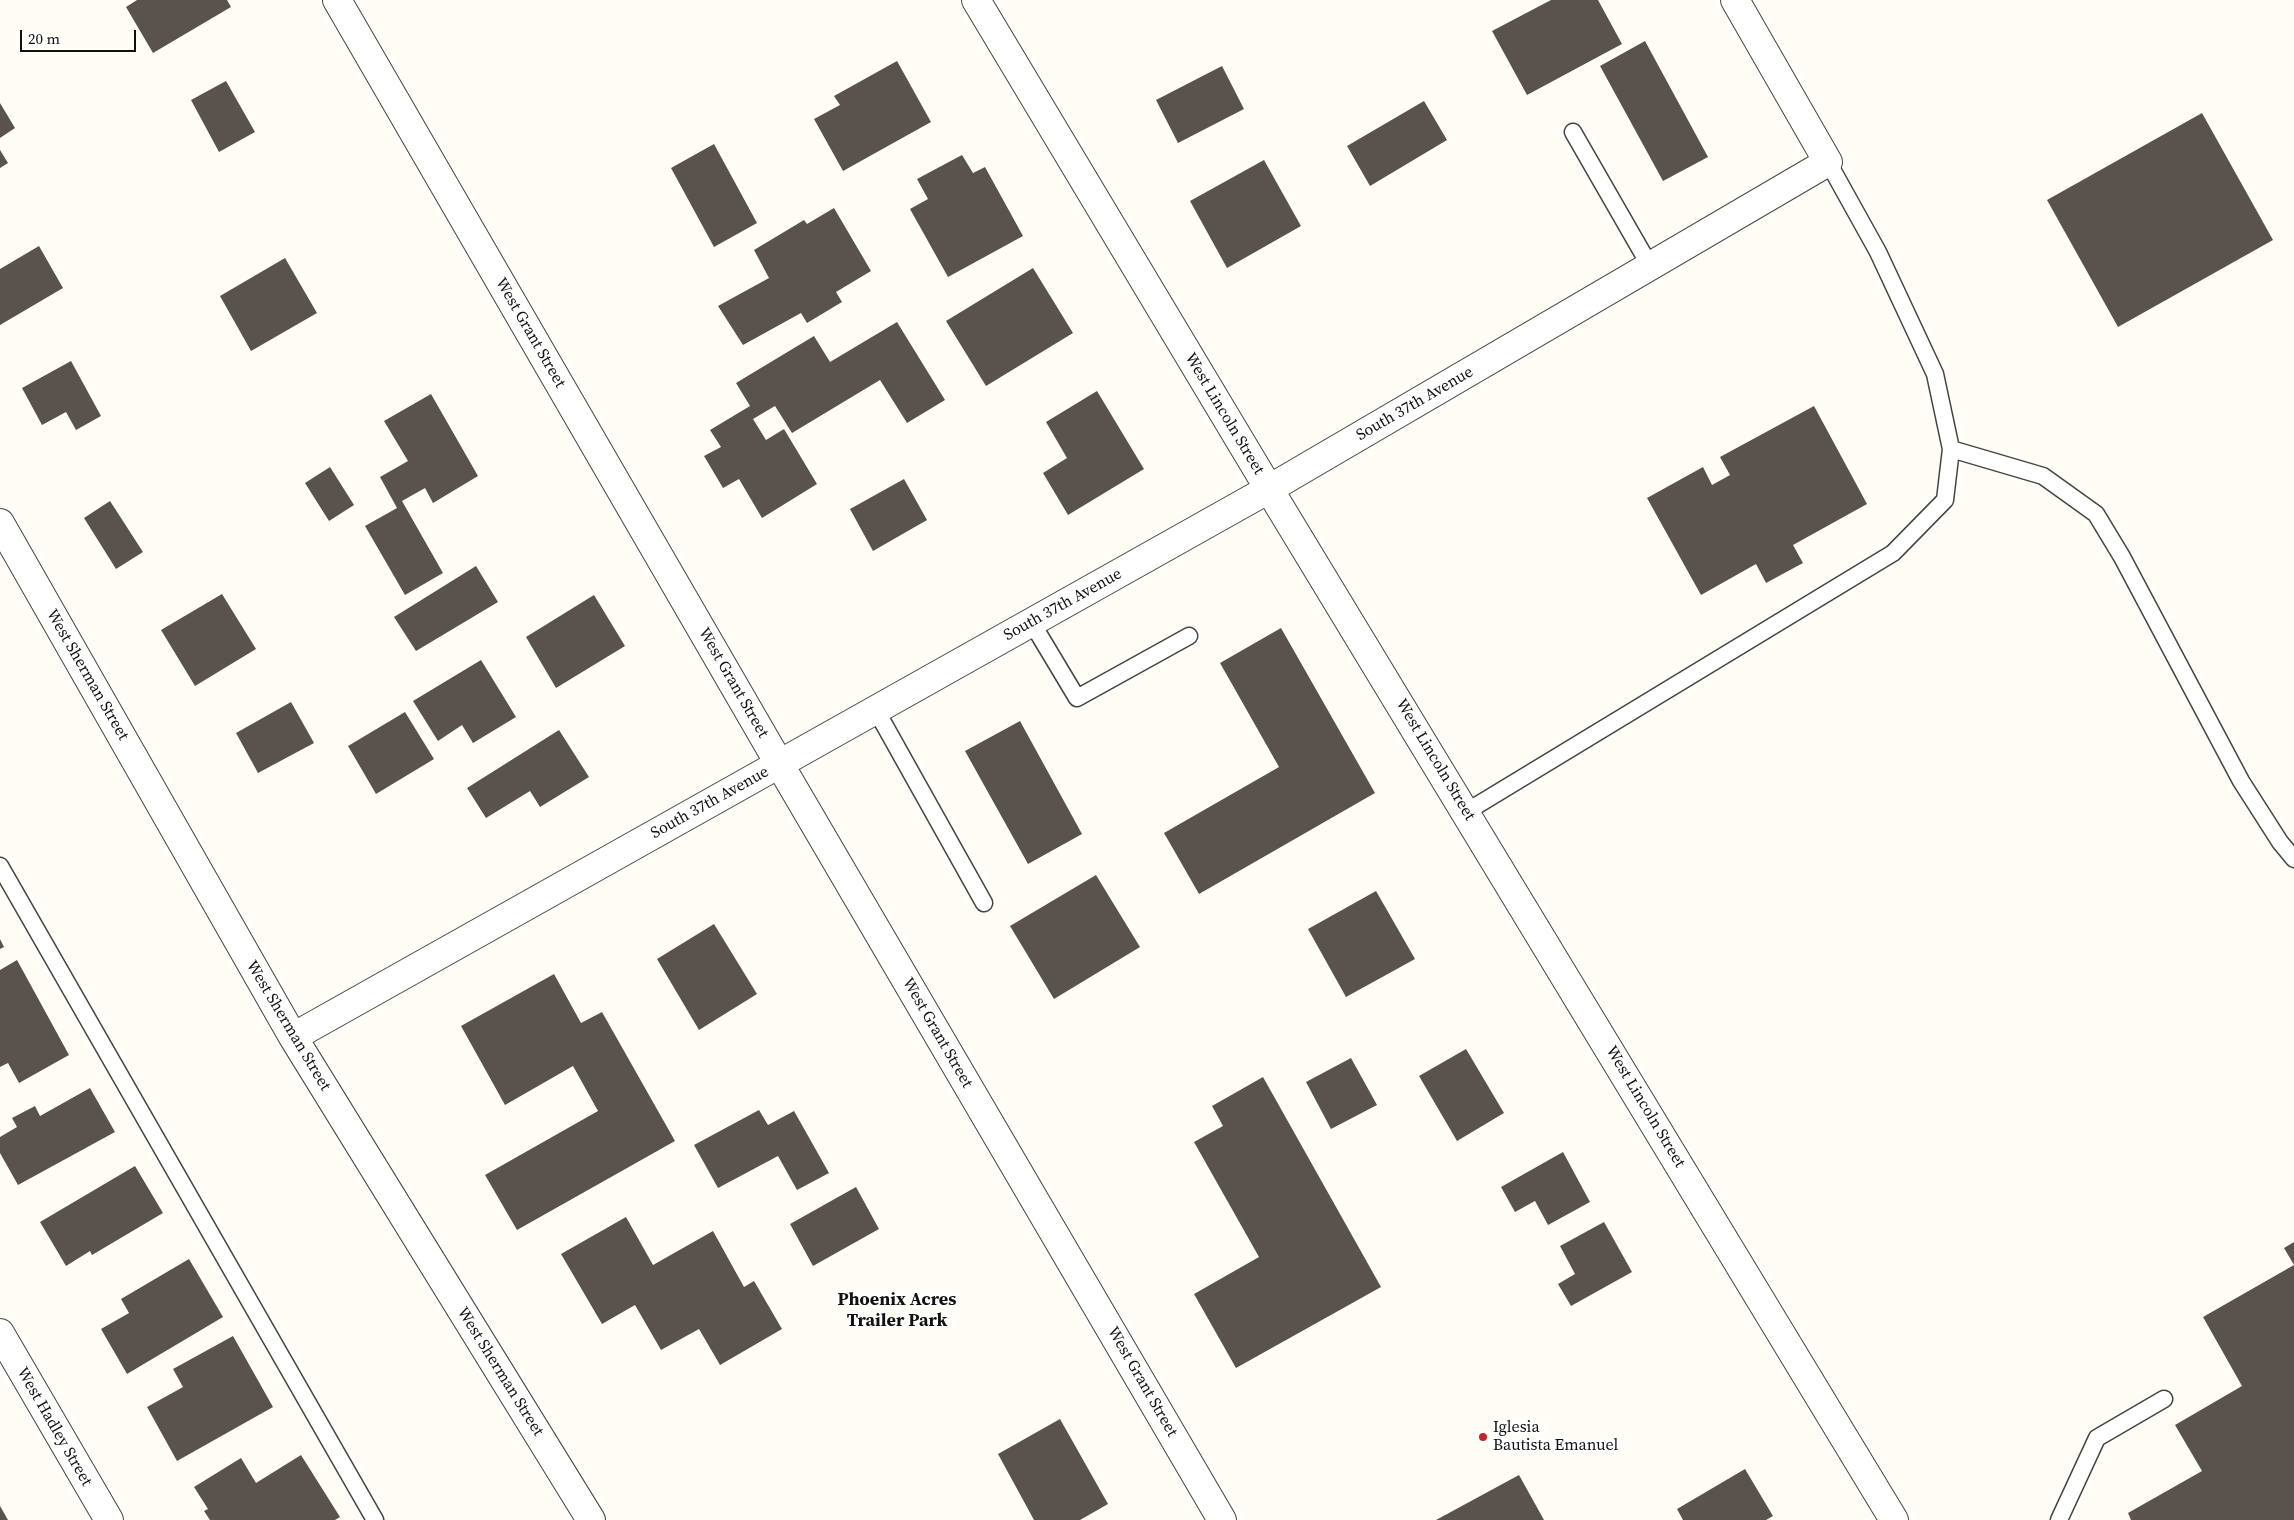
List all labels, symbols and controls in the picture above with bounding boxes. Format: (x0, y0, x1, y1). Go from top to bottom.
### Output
scale bar (22, 20, 139, 52)
text: 20 m (28, 28, 60, 49)
street label: West Grant Street (491, 275, 569, 391)
street label: West Lincoln Street (1180, 350, 1268, 478)
street label: South 37th Avenue (1353, 363, 1477, 445)
street label: South 37th Avenue (1001, 565, 1125, 645)
street label: West Sherman Street (42, 606, 132, 744)
street label: West Grant Street (694, 625, 772, 741)
street label: West Lincoln Street (1391, 696, 1479, 824)
street label: South 37th Avenue (648, 763, 772, 843)
street label: West Sherman Street (242, 958, 334, 1094)
street label: West Grant Street (898, 975, 976, 1091)
street label: West Lincoln Street (1601, 1043, 1689, 1171)
district label: Phoenix Acres Trailer Park (838, 1289, 956, 1332)
street label: West Sherman Street (453, 1304, 547, 1440)
street label: West Grant Street (1103, 1324, 1181, 1440)
street label: West Hadley Street (12, 1364, 96, 1490)
place label: Iglesia Bautista Emanuel (1493, 1418, 1618, 1456)
marker: Iglesia Bautista Emanuel (1477, 1431, 1489, 1443)

